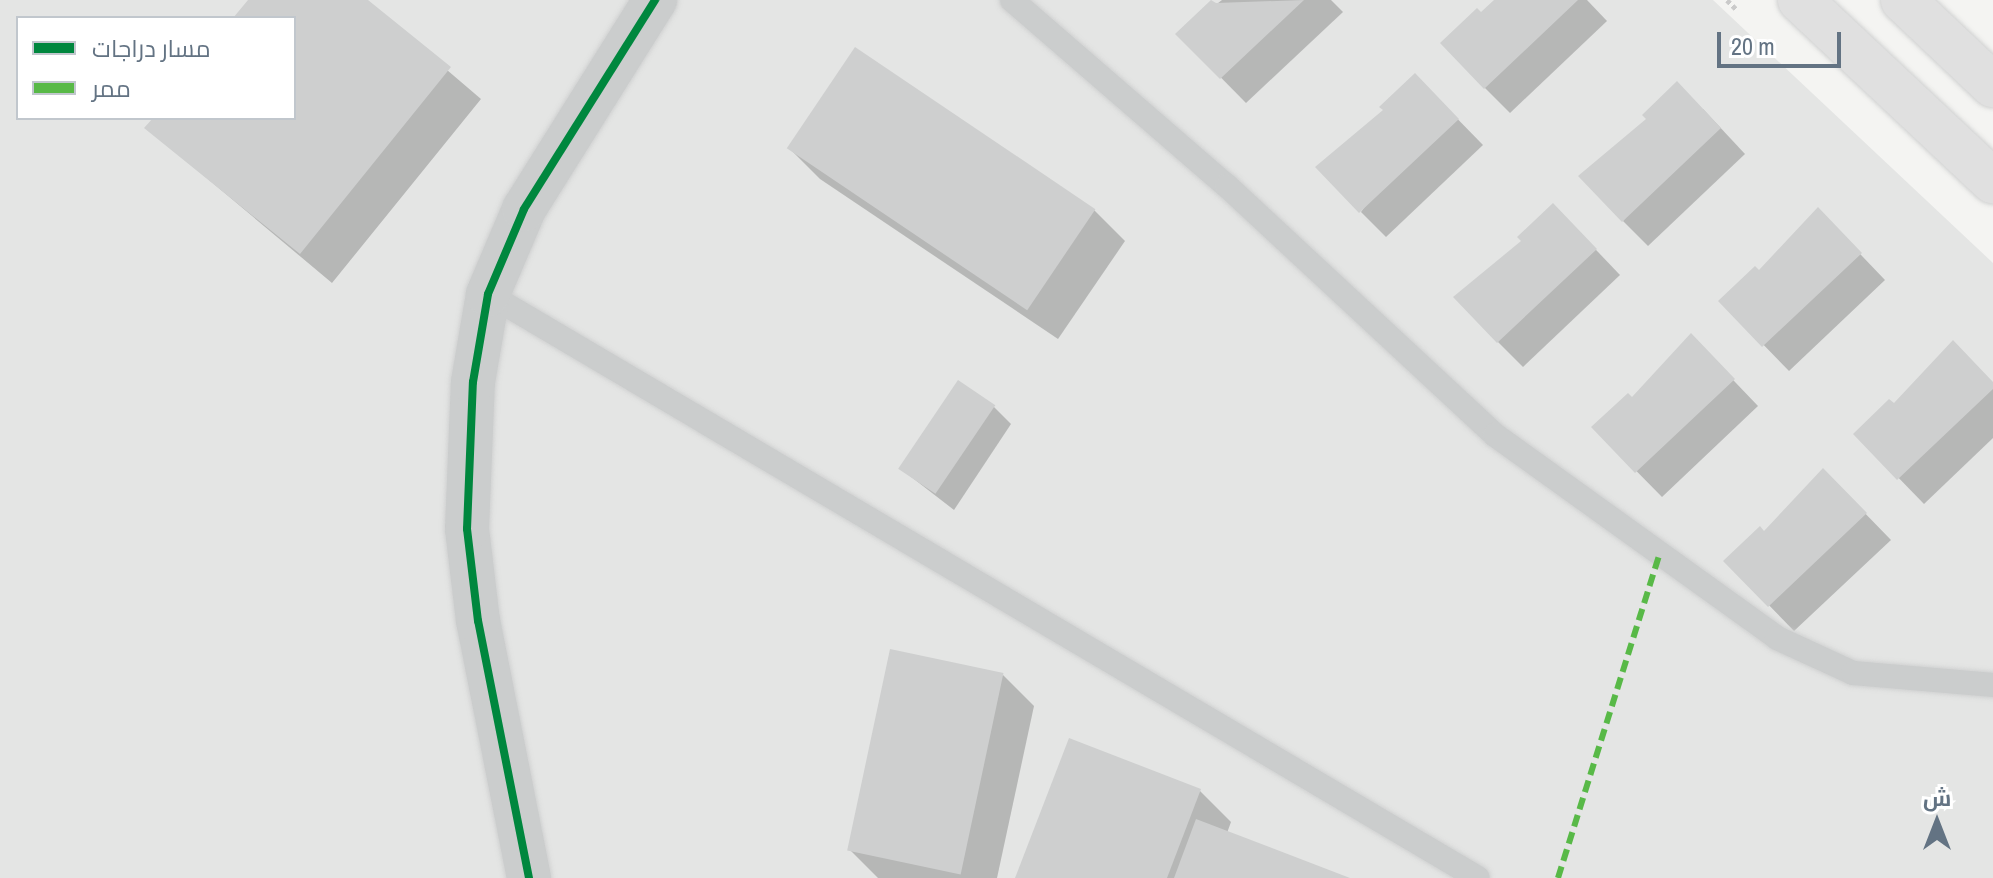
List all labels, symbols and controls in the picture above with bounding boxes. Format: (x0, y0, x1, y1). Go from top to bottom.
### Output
legend (16, 16, 296, 120)
scale bar (1721, 16, 1845, 66)
text: 20 m (1731, 30, 1775, 62)
text: مسار دراجات (92, 32, 211, 64)
text: ممر (92, 72, 131, 104)
north arrow (1897, 782, 1977, 862)
text: ش (1923, 783, 1951, 813)

